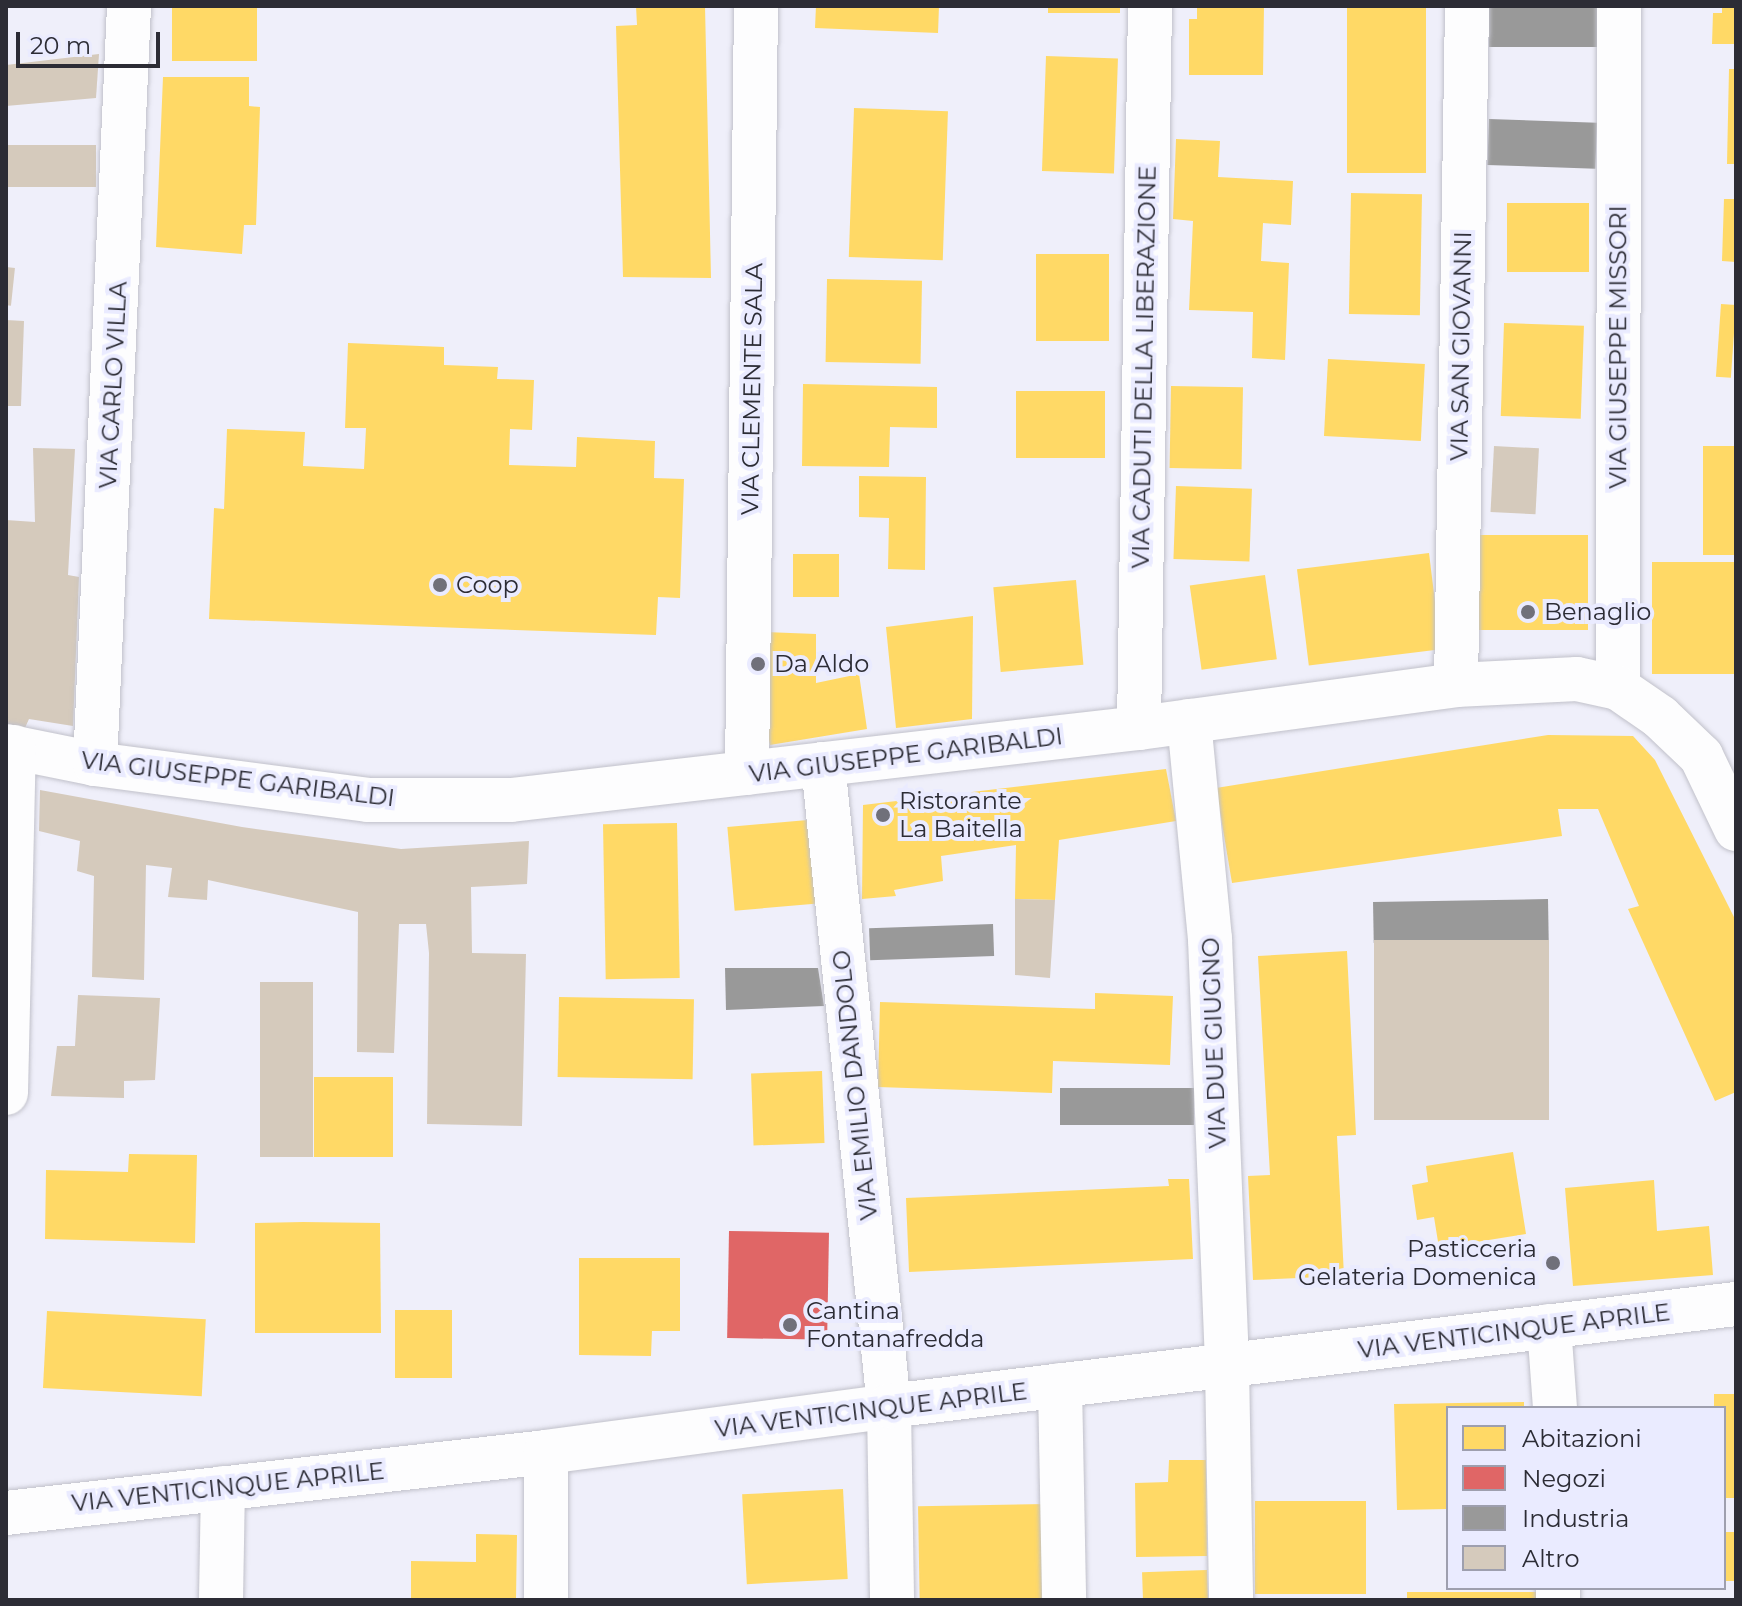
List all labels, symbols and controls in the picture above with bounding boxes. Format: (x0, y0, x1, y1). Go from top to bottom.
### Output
scale bar (20, 16, 164, 66)
text: 20 m (30, 31, 91, 60)
street label: VIA CADUTI DELLA LIBERAZIONE (1126, 165, 1162, 569)
street label: VIA GIUSEPPE MISSORI (1604, 205, 1632, 489)
street label: VIA SAN GIOVANNI (1445, 231, 1477, 461)
street label: VIA CLEMENTE SALA (735, 263, 769, 515)
street label: VIA CARLO VILLA (93, 281, 133, 489)
place label: Coop (456, 571, 519, 599)
marker: Coop (431, 576, 449, 594)
place label: Benaglio (1544, 598, 1651, 626)
marker: Benaglio (1519, 603, 1537, 621)
place label: Da Aldo (774, 650, 869, 678)
marker: Da Aldo (749, 655, 767, 673)
street label: VIA GIUSEPPE GARIBALDI (747, 721, 1065, 789)
street label: VIA GIUSEPPE GARIBALDI (79, 745, 397, 813)
place label: Ristorante La Baitella (899, 787, 1023, 843)
marker: Ristorante La Baitella (874, 806, 892, 824)
street label: VIA DUE GIUGNO (1196, 937, 1232, 1149)
street label: VIA EMILIO DANDOLO (826, 949, 884, 1221)
place label: Pasticceria Gelateria Domenica (1298, 1235, 1537, 1291)
marker: Pasticceria Gelateria Domenica (1544, 1254, 1562, 1272)
place label: Cantina Fontanafredda (806, 1297, 985, 1353)
street label: VIA VENTICINQUE APRILE (1356, 1298, 1672, 1364)
marker: Cantina Fontanafredda (781, 1316, 799, 1334)
street label: VIA VENTICINQUE APRILE (713, 1377, 1029, 1443)
legend (1446, 1406, 1726, 1590)
text: Abitazioni (1522, 1424, 1642, 1453)
street label: VIA VENTICINQUE APRILE (70, 1456, 386, 1518)
text: Negozi (1522, 1464, 1606, 1493)
text: Industria (1522, 1504, 1629, 1533)
text: Altro (1522, 1544, 1580, 1573)

